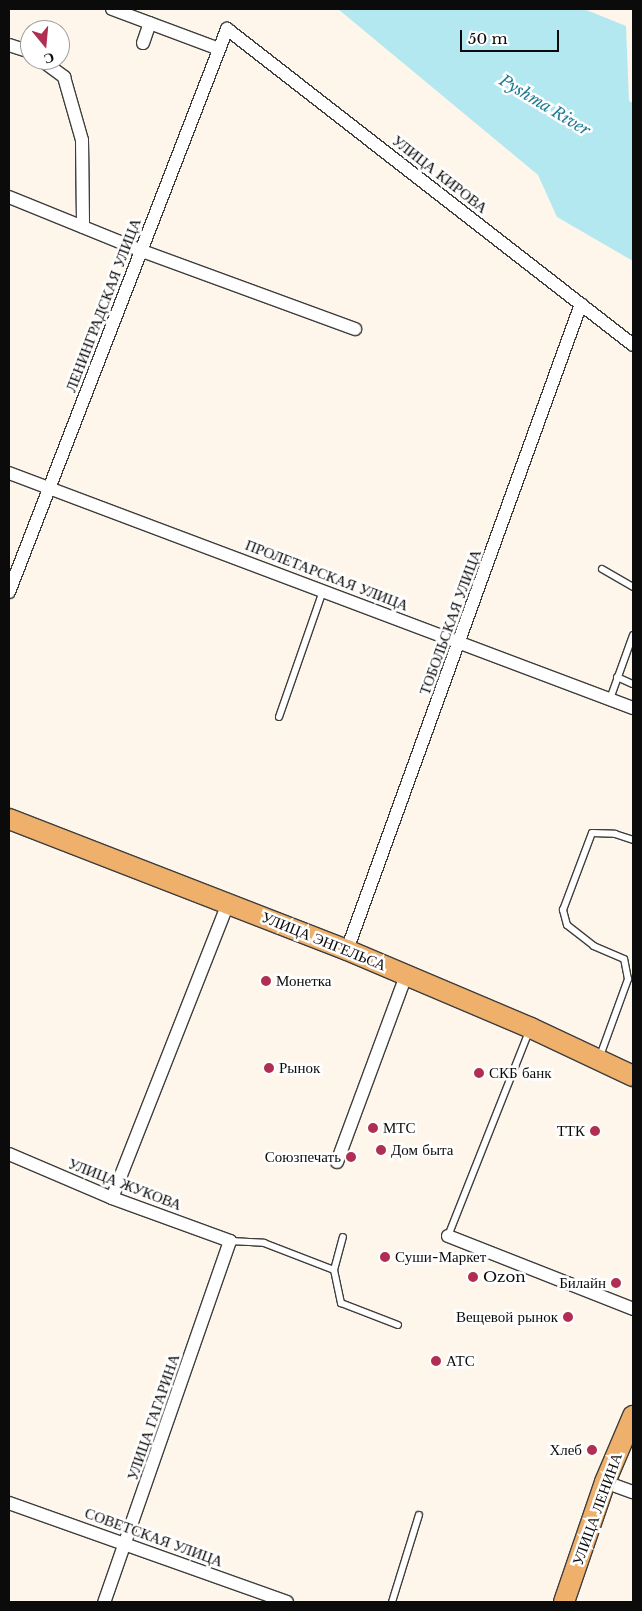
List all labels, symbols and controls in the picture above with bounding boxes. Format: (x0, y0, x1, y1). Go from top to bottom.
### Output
north arrow (20, 20, 70, 70)
scale bar (462, 20, 561, 52)
text: 50 m (468, 29, 508, 48)
text: С (42, 48, 57, 68)
water label: Pyshma River (496, 70, 594, 140)
street label: УЛИЦА КИРОВА (389, 131, 491, 217)
street label: ЛЕНИНГРАДСКАЯ УЛИЦА (61, 216, 145, 394)
street label: ПРОЛЕТАРСКАЯ УЛИЦА (243, 536, 411, 614)
street label: ТОБОЛЬСКАЯ УЛИЦА (415, 547, 485, 697)
street label: УЛИЦА ЭНГЕЛЬСА (259, 908, 389, 974)
place label: Монетка (276, 972, 331, 990)
marker: Монетка (260, 975, 272, 987)
place label: Рынок (279, 1059, 320, 1077)
marker: Рынок (263, 1062, 275, 1074)
place label: СКБ банк (489, 1064, 552, 1082)
marker: СКБ банк (473, 1067, 485, 1079)
place label: МТС (383, 1119, 416, 1137)
marker: МТС (367, 1122, 379, 1134)
place label: ТТК (557, 1122, 585, 1140)
marker: ТТК (589, 1125, 601, 1137)
place label: Дом быта (391, 1141, 453, 1159)
marker: Дом быта (375, 1144, 387, 1156)
place label: Союзпечать (265, 1148, 341, 1166)
marker: Союзпечать (345, 1151, 357, 1163)
street label: УЛИЦА ЖУКОВА (66, 1154, 184, 1214)
place label: Суши-Маркет (395, 1248, 486, 1266)
marker: Суши-Маркет (379, 1251, 391, 1263)
place label: Ozon (483, 1268, 526, 1286)
marker: Ozon (467, 1271, 479, 1283)
place label: Билайн (559, 1274, 606, 1292)
marker: Билайн (610, 1277, 622, 1289)
place label: Вещевой рынок (456, 1308, 558, 1326)
marker: Вещевой рынок (562, 1311, 574, 1323)
street label: УЛИЦА ГАГАРИНА (123, 1351, 183, 1483)
place label: АТС (446, 1352, 475, 1370)
marker: АТС (430, 1355, 442, 1367)
place label: Хлеб (549, 1441, 582, 1459)
marker: Хлеб (586, 1444, 598, 1456)
street label: УЛИЦА ЛЕНИНА (568, 1450, 626, 1568)
street label: СОВЕТСКАЯ УЛИЦА (82, 1504, 226, 1570)

